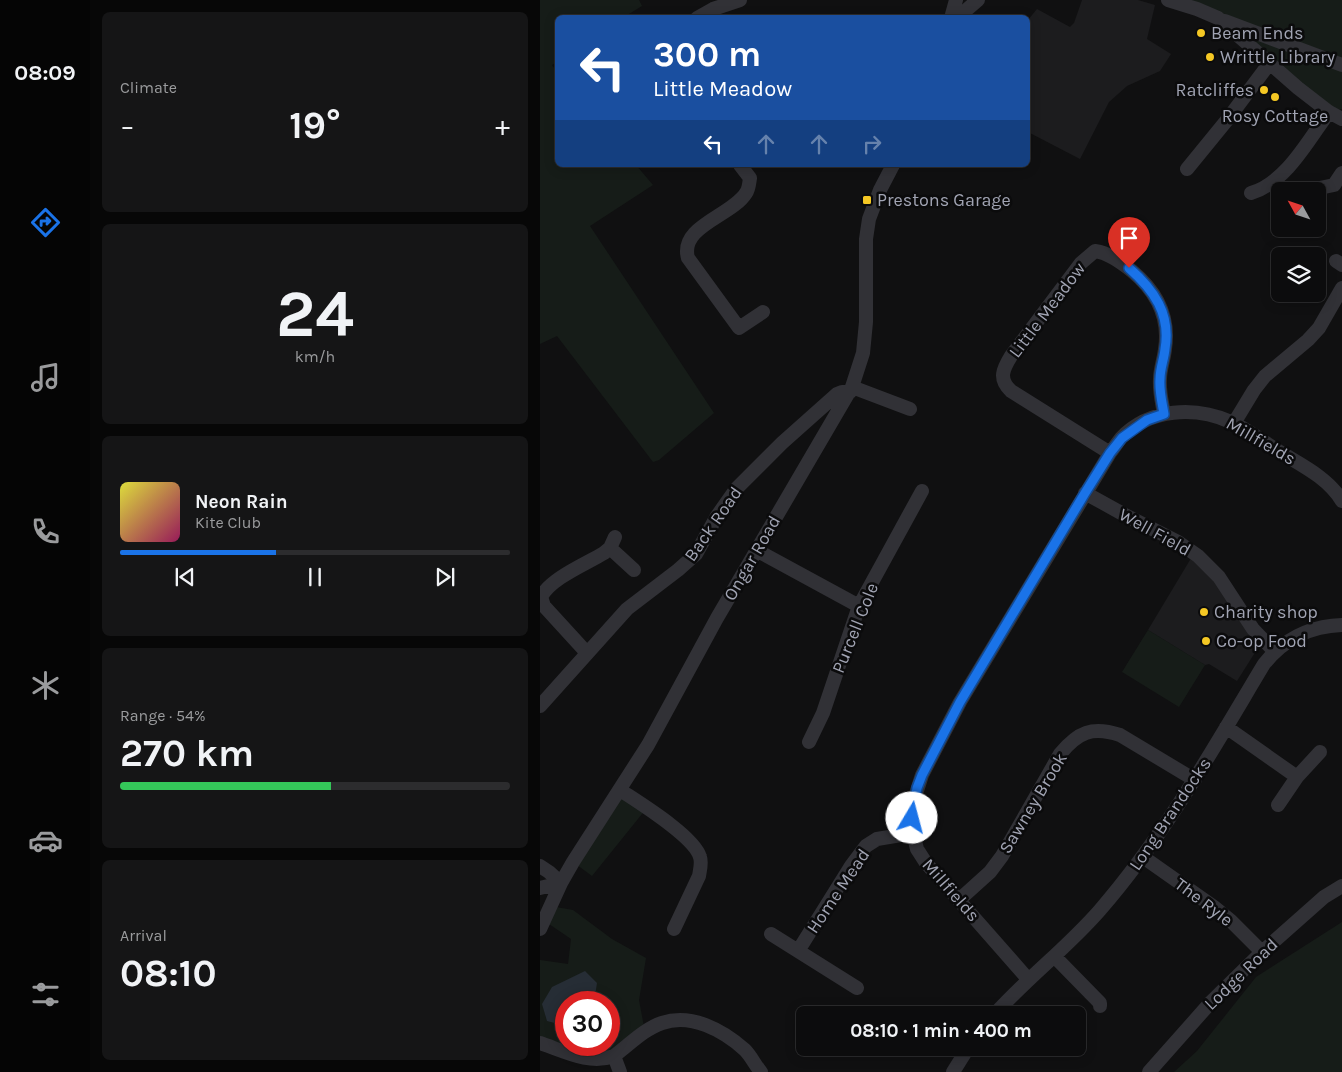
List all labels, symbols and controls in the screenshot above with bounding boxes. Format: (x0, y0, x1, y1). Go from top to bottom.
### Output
place label: Beam Ends (1211, 22, 1304, 44)
marker: Beam Ends (1195, 27, 1207, 39)
text: 300 m (653, 34, 761, 75)
icon: left (570, 35, 635, 100)
place label: Writtle Library (1220, 46, 1336, 68)
marker: Writtle Library (1204, 51, 1216, 63)
text: 08:09 (14, 60, 76, 86)
text: Little Meadow (653, 76, 792, 102)
text: Climate (120, 78, 177, 97)
place label: Ratcliffes (1176, 79, 1254, 101)
marker: Ratcliffes (1258, 84, 1270, 96)
marker: Rosy Cottage (1269, 91, 1281, 103)
text: 19° (289, 103, 341, 148)
place label: Rosy Cottage (1222, 105, 1328, 127)
text: − (120, 109, 135, 142)
text: + (495, 109, 510, 142)
icon: left (699, 130, 727, 158)
icon: ahead (752, 130, 780, 158)
icon: ahead (805, 130, 833, 158)
icon: right (858, 130, 886, 158)
north arrow (1271, 182, 1326, 238)
map controls (1271, 182, 1326, 302)
place label: Prestons Garage (877, 189, 1011, 211)
marker: Prestons Garage (861, 194, 873, 206)
icon: directions (28, 205, 63, 240)
pin (1108, 217, 1150, 268)
icon: arrive (1115, 224, 1143, 252)
button: layers (1271, 247, 1326, 302)
street label: Little Meadow (1004, 258, 1090, 362)
text: 24 (276, 276, 354, 352)
text: km/h (295, 347, 335, 366)
icon: music (28, 360, 63, 395)
street label: Millfields (1222, 412, 1300, 470)
street label: Back Road (679, 482, 747, 566)
text: Neon Rain (195, 491, 288, 513)
street label: Well Field (1115, 503, 1195, 561)
street label: Ongar Road (719, 511, 785, 605)
text: Kite Club (195, 513, 261, 532)
icon: phone (28, 514, 63, 549)
icon: previous (171, 563, 199, 591)
icon: pause (301, 563, 329, 591)
icon: next (431, 563, 459, 591)
street label: Purcell Cole (827, 580, 883, 676)
place label: Charity shop (1214, 601, 1318, 623)
marker: Charity shop (1198, 606, 1210, 618)
place label: Co-op Food (1216, 630, 1307, 652)
marker: Co-op Food (1200, 635, 1212, 647)
icon: climate (28, 668, 63, 703)
text: Range · 54% (120, 706, 206, 725)
text: 270 km (120, 731, 254, 776)
street label: Sawney Brook (994, 748, 1072, 858)
street label: Long Brandocks (1124, 753, 1216, 875)
position arrow (885, 791, 937, 843)
icon: car (28, 823, 63, 858)
street label: Home Mead (802, 845, 874, 937)
street label: Millfields (918, 854, 984, 926)
street label: The Ryle (1171, 873, 1237, 931)
text: Arrival (120, 926, 167, 945)
street label: Lodge Road (1200, 933, 1282, 1015)
text: 08:10 (120, 951, 216, 996)
icon: filters (28, 977, 63, 1012)
speed limit sign: 30 (555, 991, 620, 1056)
text: 08:10 · 1 min · 400 m (850, 1020, 1032, 1042)

